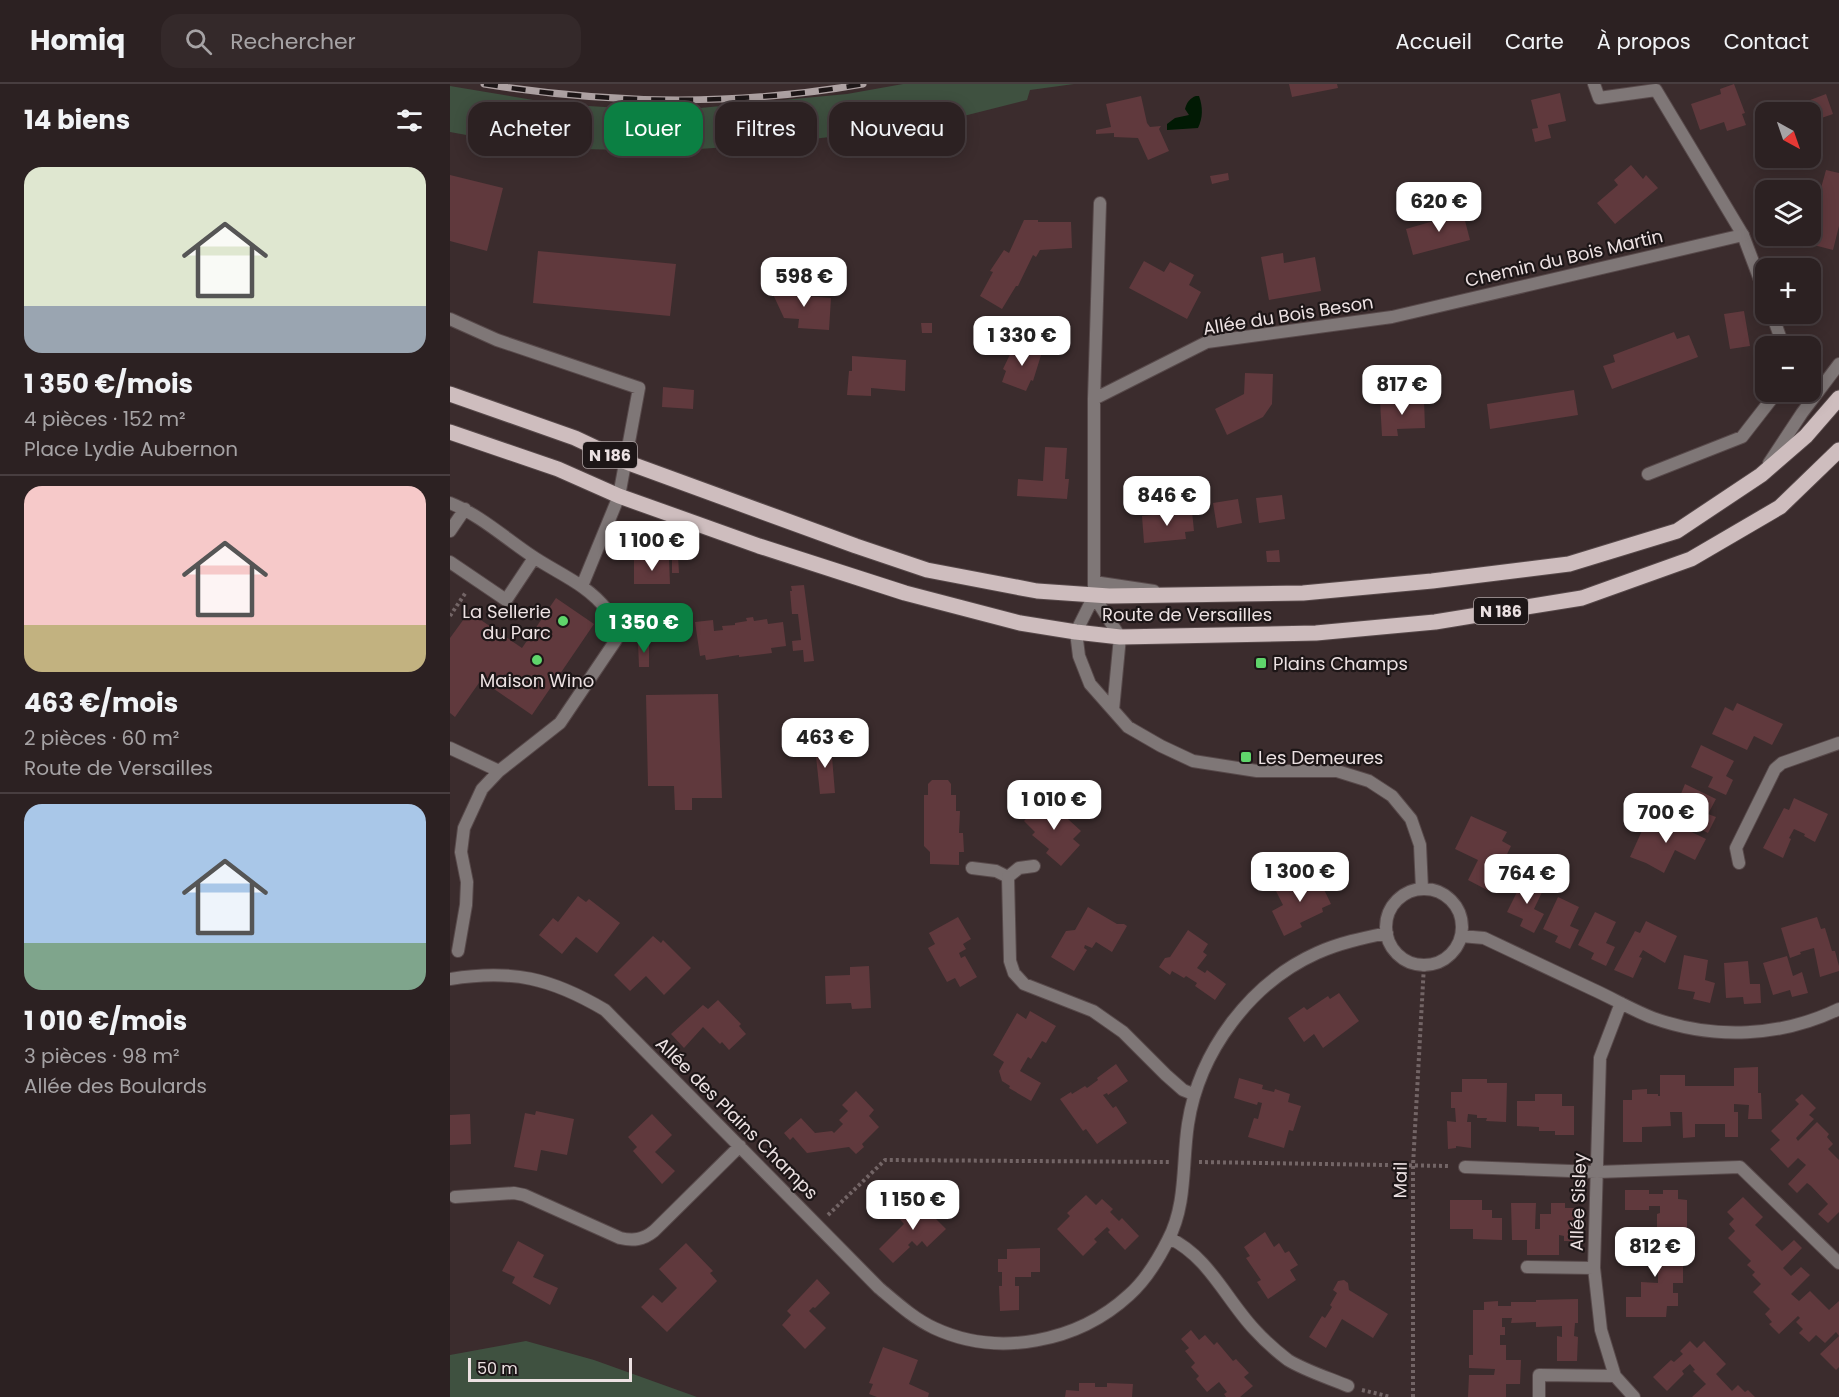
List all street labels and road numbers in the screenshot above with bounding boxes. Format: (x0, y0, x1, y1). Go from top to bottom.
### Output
street label: Chemin du Bois Martin (1463, 223, 1665, 293)
street label: Allée du Bois Beson (1201, 289, 1375, 341)
road number: N 186 (583, 442, 637, 468)
road number: N 186 (1474, 598, 1528, 624)
street label: Route de Versailles (1102, 602, 1272, 627)
street label: Allée des Plains Champs (650, 1031, 824, 1205)
street label: Allée Sisley (1564, 1152, 1592, 1252)
street label: Mail (1387, 1162, 1413, 1198)

